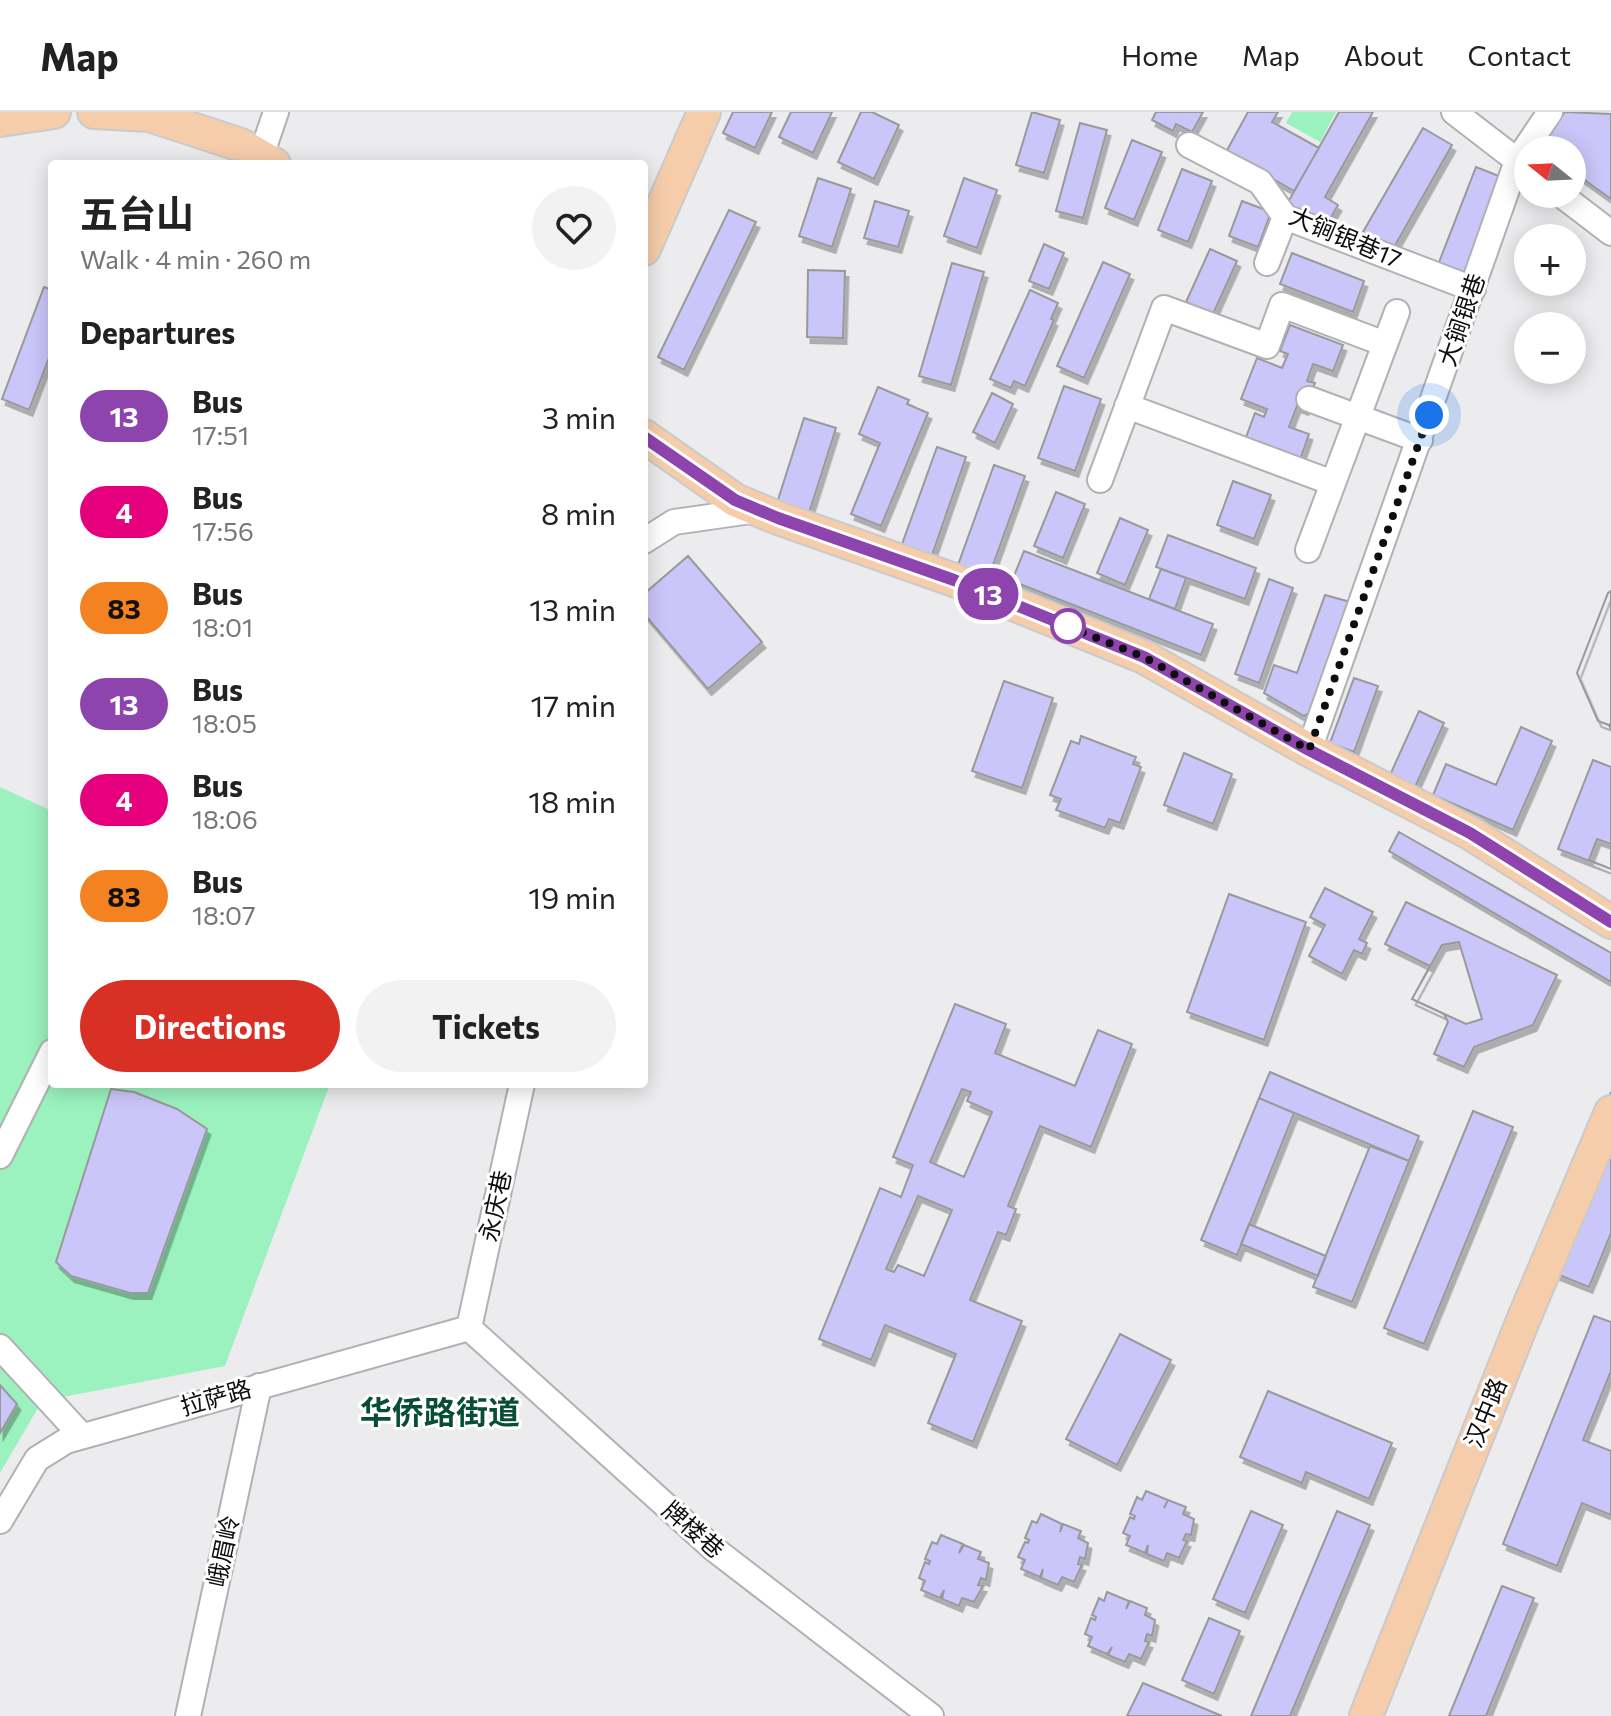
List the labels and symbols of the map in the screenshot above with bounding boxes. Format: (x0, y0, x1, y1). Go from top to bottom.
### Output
north arrow (1514, 136, 1586, 208)
street label: 大锏银巷17 (1285, 200, 1406, 273)
street label: 大锏银巷 (1431, 269, 1490, 370)
your location (1409, 395, 1449, 435)
line badge: 13 (952, 568, 1024, 620)
unlabelled marker (1051, 609, 1085, 643)
street label: 永庆巷 (473, 1167, 516, 1244)
street label: 拉萨路 (177, 1373, 254, 1420)
street label: 汉中路 (1458, 1374, 1512, 1451)
district label: 华侨路街道 (360, 1391, 520, 1431)
street label: 牌楼巷 (657, 1494, 731, 1563)
street label: 峨眉岭 (201, 1512, 244, 1589)

